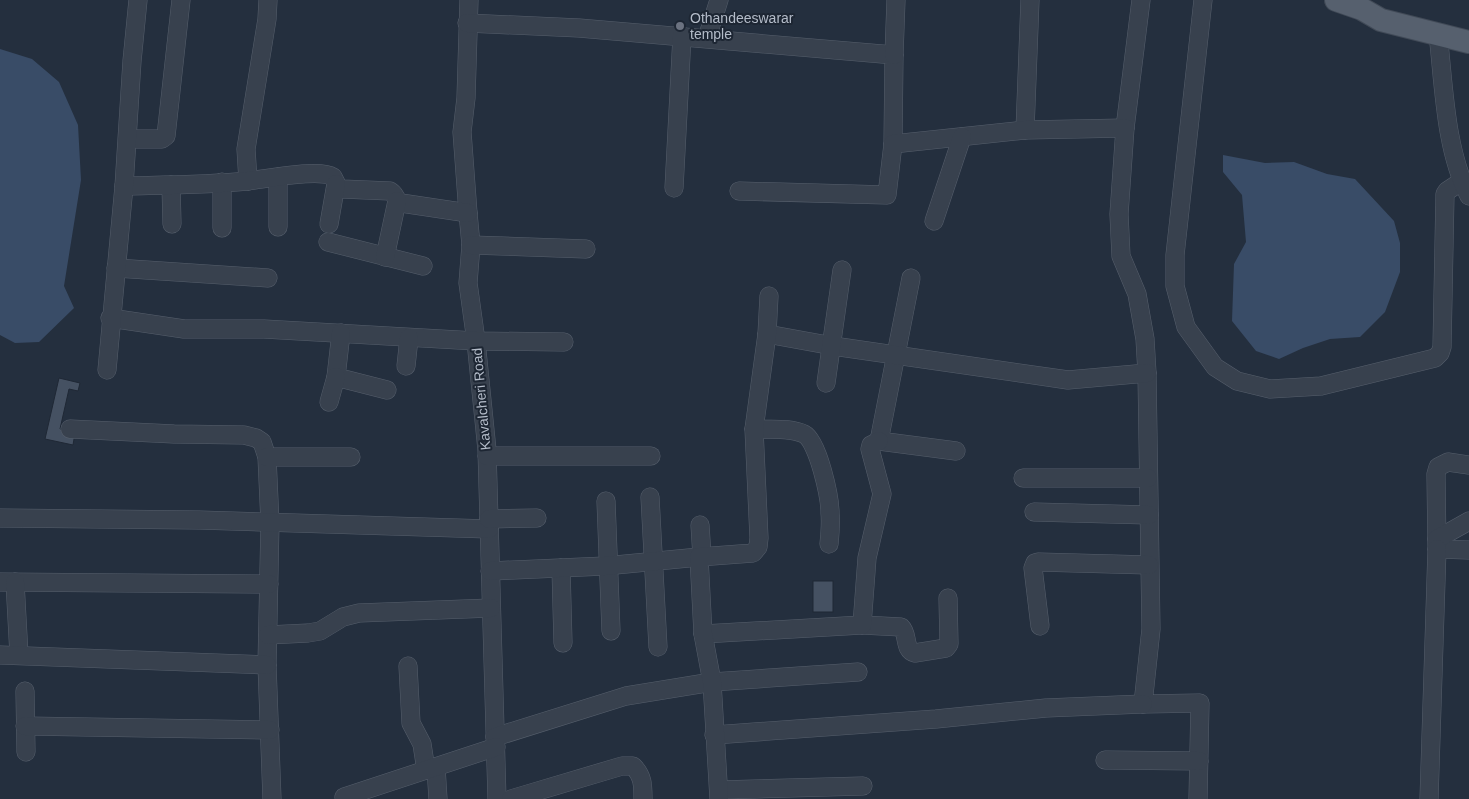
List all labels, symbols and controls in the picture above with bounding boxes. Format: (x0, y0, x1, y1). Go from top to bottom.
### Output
place label: Othandeeswarar temple (690, 10, 794, 42)
marker: Othandeeswarar temple (674, 20, 686, 32)
street label: Kavalcheri Road (469, 347, 493, 451)

